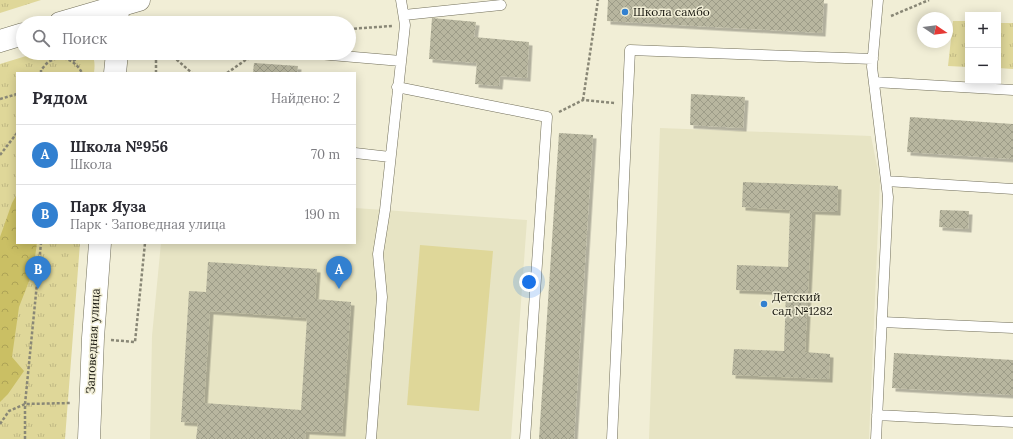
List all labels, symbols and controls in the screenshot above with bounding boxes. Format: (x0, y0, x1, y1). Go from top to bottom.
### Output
place label: Школа самбо (633, 4, 710, 19)
marker: Школа самбо (620, 7, 630, 17)
north arrow (917, 12, 953, 48)
map controls (965, 12, 1001, 84)
button: + (965, 12, 1001, 48)
search box (16, 16, 356, 60)
icon: search (30, 27, 52, 49)
text: Поиск (62, 29, 107, 48)
button: − (965, 48, 1001, 84)
text: Рядом (32, 87, 88, 109)
text: Найдено: 2 (271, 90, 340, 107)
text: Школа №956 (70, 137, 168, 156)
text: A (41, 146, 49, 163)
text: 70 m (311, 146, 340, 163)
text: Школа (70, 156, 112, 173)
text: Парк Яуза (70, 197, 146, 216)
text: B (41, 206, 49, 223)
text: 190 m (305, 206, 340, 223)
text: Парк · Заповедная улица (70, 216, 226, 233)
pin: B (25, 256, 51, 289)
pin: A (326, 256, 352, 289)
your location (519, 272, 539, 292)
street label: Заповедная улица (82, 288, 103, 394)
place label: Детский сад №1282 (772, 289, 833, 318)
marker: Детский сад №1282 (759, 299, 769, 309)

